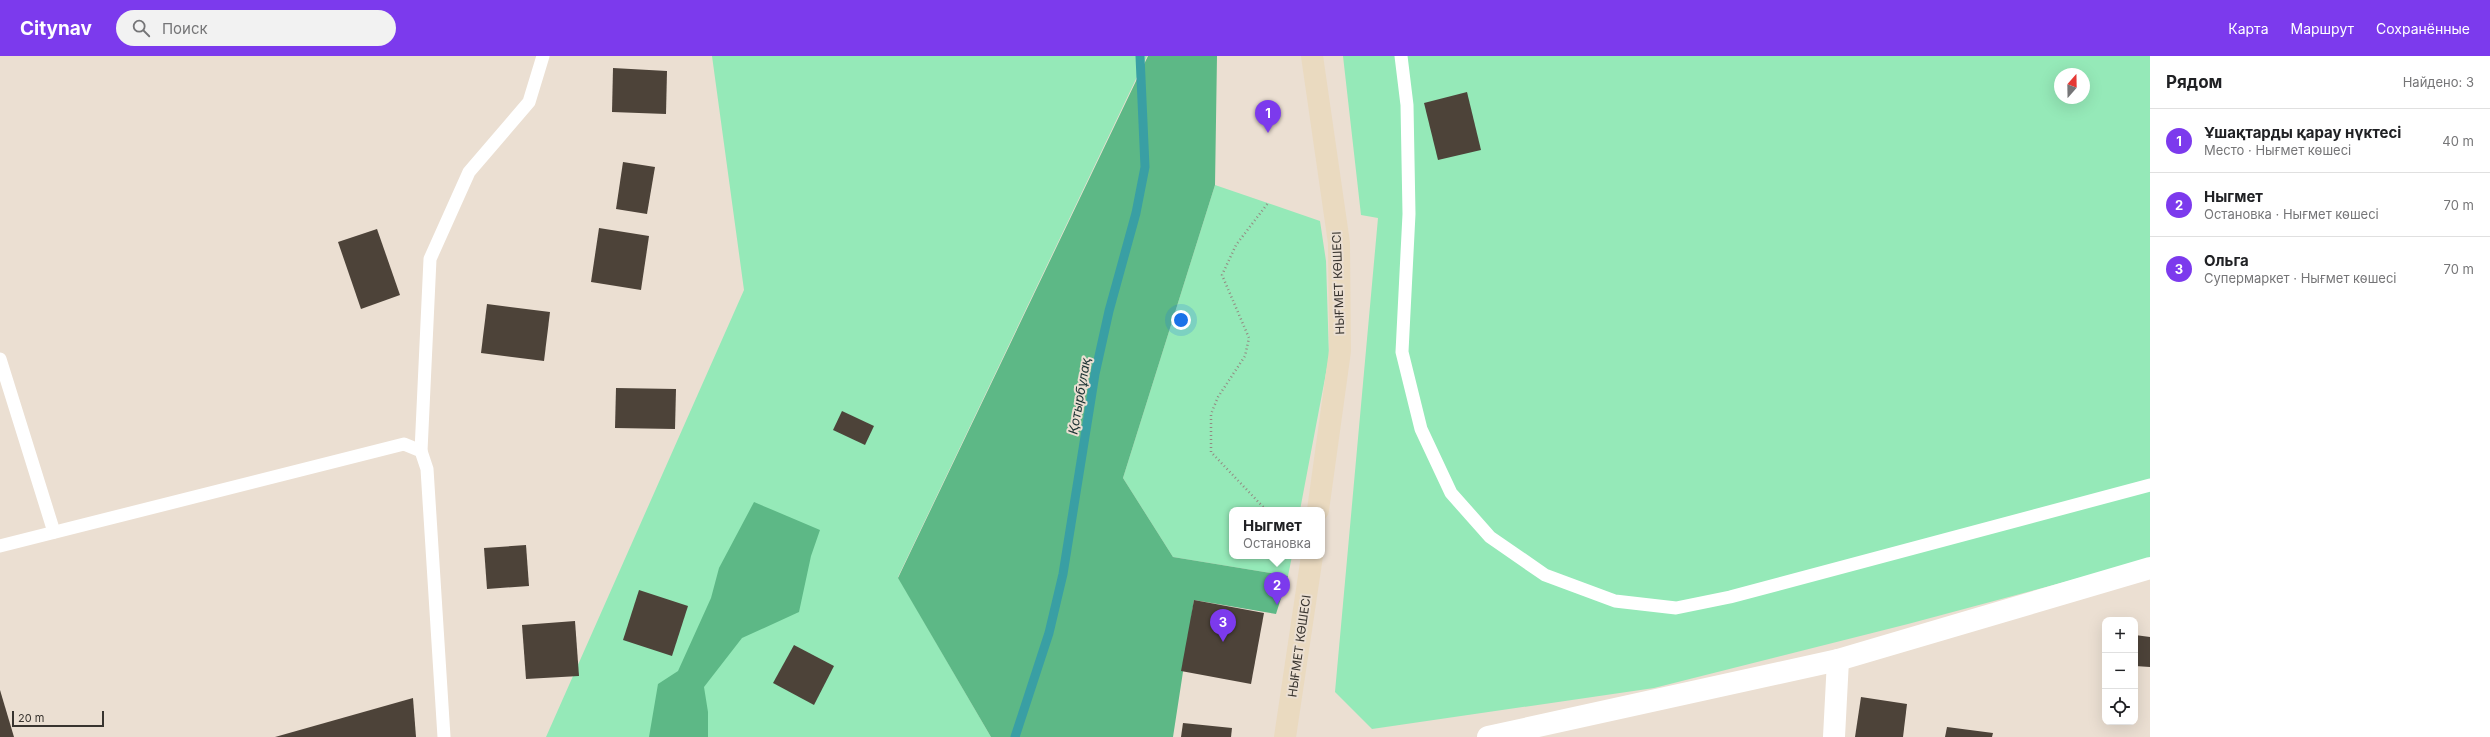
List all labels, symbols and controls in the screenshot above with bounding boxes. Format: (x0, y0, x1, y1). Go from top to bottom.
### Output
search box (116, 10, 396, 46)
text: Citynav (20, 17, 92, 40)
icon: search (130, 17, 152, 39)
text: Поиск (162, 19, 208, 38)
text: Карта (2228, 20, 2269, 37)
text: Маршрут (2291, 20, 2354, 37)
text: Сохранённые (2376, 20, 2470, 37)
north arrow (2054, 68, 2090, 104)
text: Рядом (2166, 72, 2222, 92)
text: Найдено: 3 (2403, 74, 2474, 90)
pin: 1 (1255, 100, 1281, 133)
text: Ұшақтарды қарау нүктесі (2204, 123, 2401, 142)
text: 1 (2176, 133, 2182, 149)
text: 40 m (2442, 133, 2474, 149)
text: Место · Нығмет көшесі (2204, 142, 2351, 158)
text: Ныгмет (2204, 187, 2263, 206)
text: 2 (2175, 197, 2183, 213)
text: 70 m (2444, 197, 2474, 213)
text: Остановка · Нығмет көшесі (2204, 206, 2379, 222)
street label: НЫҒМЕТ КӨШЕСІ (1329, 231, 1347, 335)
text: Ольга (2204, 251, 2249, 270)
text: 3 (2175, 261, 2183, 277)
text: 70 m (2444, 261, 2474, 277)
text: Супермаркет · Нығмет көшесі (2204, 270, 2397, 286)
your location (1171, 310, 1191, 330)
water label: Қотырбұлақ (1064, 356, 1094, 435)
popup (1229, 507, 1325, 559)
text: Ныгмет (1243, 516, 1302, 535)
text: Остановка (1243, 535, 1311, 551)
pin: 2 (1264, 572, 1290, 605)
street label: НЫҒМЕТ КӨШЕСІ (1284, 594, 1314, 698)
pin: 3 (1210, 609, 1236, 642)
map controls (2102, 617, 2138, 725)
button: + (2102, 617, 2138, 653)
button: − (2102, 653, 2138, 689)
button: locate (2102, 689, 2138, 725)
scale bar (12, 709, 104, 728)
text: 20 m (18, 711, 44, 725)

